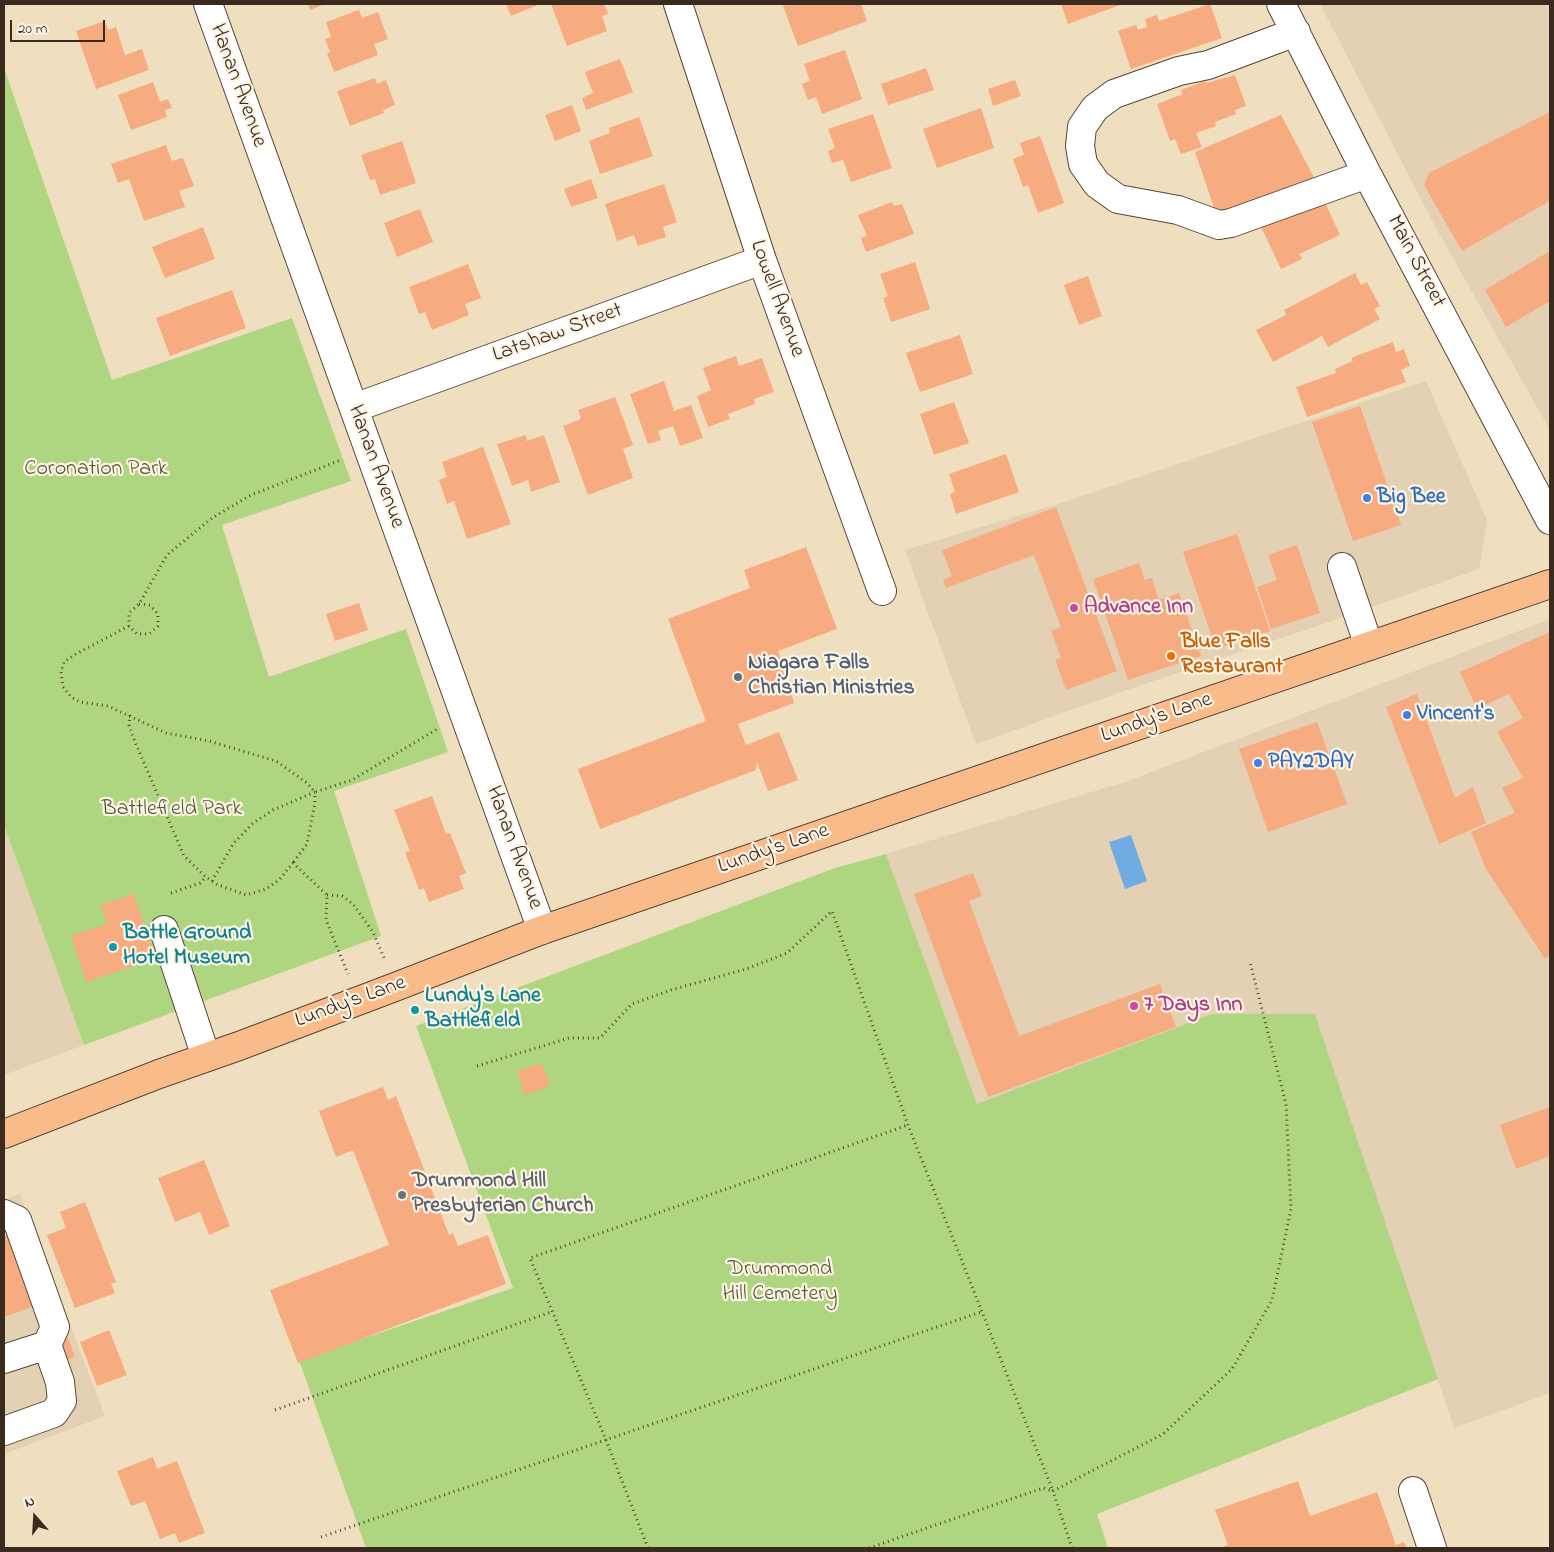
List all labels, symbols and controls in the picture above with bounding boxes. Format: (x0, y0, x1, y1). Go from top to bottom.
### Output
scale bar (12, 10, 108, 42)
text: 20 m (18, 18, 47, 40)
street label: Hanan Avenue (202, 21, 272, 151)
street label: Main Street (1380, 211, 1450, 313)
street label: Lowell Avenue (743, 237, 809, 361)
street label: Latshaw Street (489, 298, 627, 370)
street label: Hanan Avenue (340, 402, 410, 532)
park label: Coronation Park (24, 457, 168, 483)
place label: Big Bee (1377, 485, 1446, 511)
marker: Big Bee (1361, 492, 1373, 504)
place label: Advance Inn (1084, 595, 1193, 621)
marker: Advance Inn (1068, 602, 1080, 614)
place label: Blue Falls Restaurant (1181, 630, 1283, 681)
marker: Blue Falls Restaurant (1165, 650, 1177, 662)
place label: Niagara Falls Christian Ministries (748, 651, 915, 702)
marker: Niagara Falls Christian Ministries (732, 671, 744, 683)
street label: Lundy's Lane (1098, 688, 1216, 750)
place label: Vincent's (1417, 702, 1495, 728)
marker: Vincent's (1401, 709, 1413, 721)
place label: PAY2DAY (1268, 750, 1354, 776)
marker: PAY2DAY (1252, 757, 1264, 769)
street label: Hanan Avenue (478, 783, 548, 913)
park label: Battlefield Park (102, 797, 242, 823)
street label: Lundy's Lane (715, 819, 833, 881)
place label: Battle Ground Hotel Museum (123, 921, 251, 972)
marker: Battle Ground Hotel Museum (107, 941, 119, 953)
street label: Lundy's Lane (292, 971, 410, 1035)
place label: Lundy's Lane Battlefield (425, 984, 541, 1036)
place label: 7 Days Inn (1144, 993, 1242, 1019)
marker: 7 Days Inn (1128, 1000, 1140, 1012)
marker: Lundy's Lane Battlefield (409, 1004, 421, 1016)
place label: Drummond Hill Presbyterian Church (412, 1169, 593, 1220)
marker: Drummond Hill Presbyterian Church (396, 1189, 408, 1201)
park label: Drummond Hill Cemetery (723, 1257, 837, 1308)
text: N (22, 1491, 38, 1514)
north arrow (10, 1492, 60, 1542)

